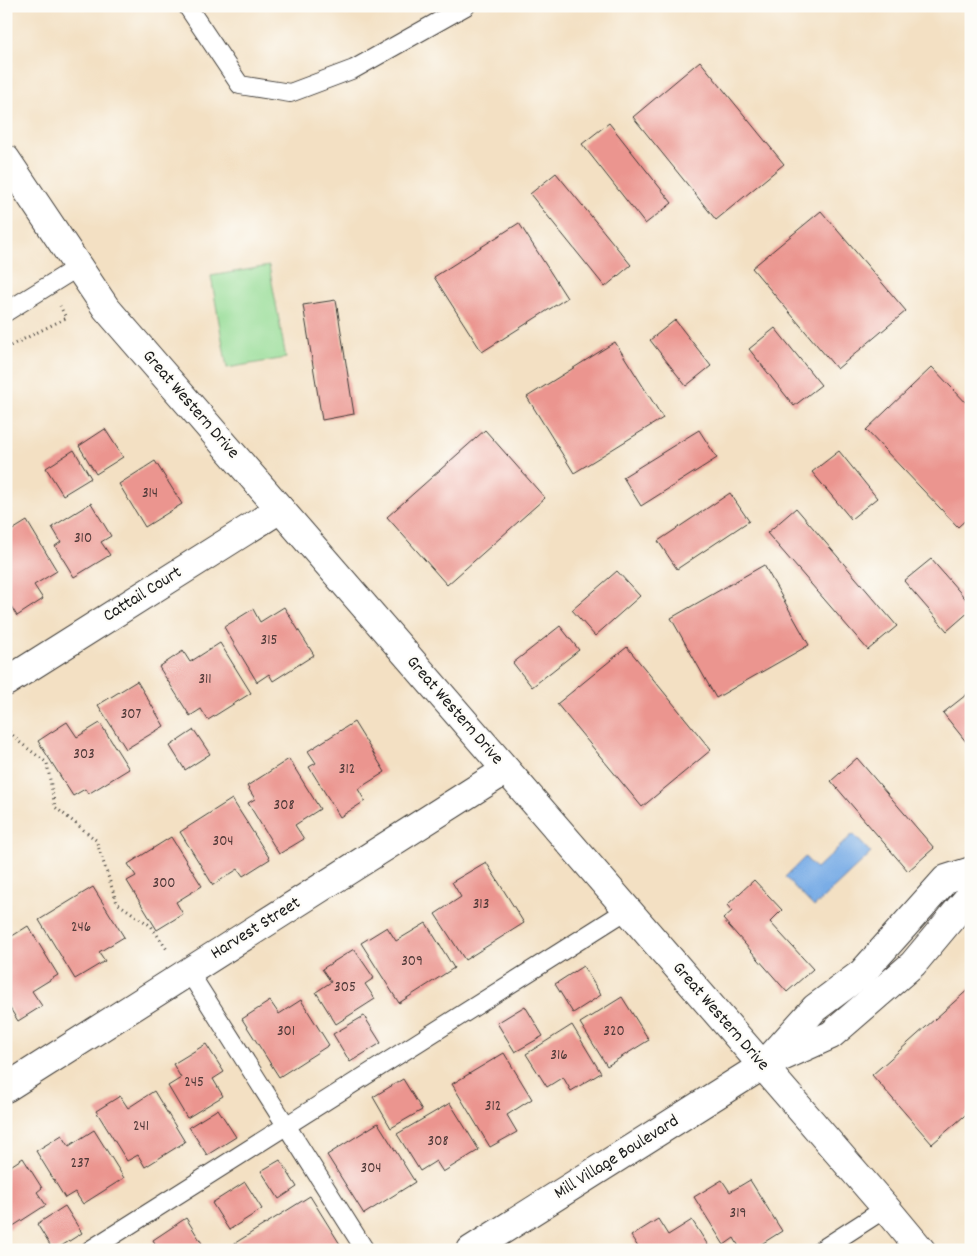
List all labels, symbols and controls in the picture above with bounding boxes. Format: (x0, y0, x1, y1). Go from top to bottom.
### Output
street label: Great Western Drive (136, 345, 244, 465)
house number: 314 (142, 483, 158, 505)
house number: 310 (74, 528, 92, 550)
street label: Cattail Court (99, 561, 188, 629)
house number: 315 (261, 630, 277, 652)
street label: Great Western Drive (400, 651, 508, 771)
house number: 311 (198, 669, 212, 691)
house number: 307 (121, 704, 142, 726)
house number: 303 (73, 744, 95, 766)
house number: 312 (339, 759, 355, 781)
house number: 308 (274, 795, 294, 817)
house number: 304 (212, 831, 234, 853)
house number: 300 (152, 873, 176, 895)
street label: Harvest Street (206, 891, 306, 967)
house number: 313 (473, 894, 489, 916)
house number: 246 (71, 917, 91, 939)
house number: 309 (401, 951, 423, 973)
street label: Great Western Drive (666, 957, 774, 1077)
house number: 305 (334, 977, 356, 999)
house number: 301 (277, 1021, 295, 1043)
house number: 320 (603, 1021, 625, 1043)
house number: 316 (550, 1045, 568, 1067)
house number: 245 (184, 1072, 204, 1094)
house number: 312 (485, 1096, 501, 1118)
street label: Mill Village Boulevard (550, 1110, 684, 1206)
house number: 241 (133, 1116, 149, 1138)
house number: 308 (428, 1131, 448, 1153)
house number: 237 (71, 1153, 90, 1175)
house number: 304 (360, 1158, 382, 1180)
house number: 319 (730, 1203, 746, 1225)

